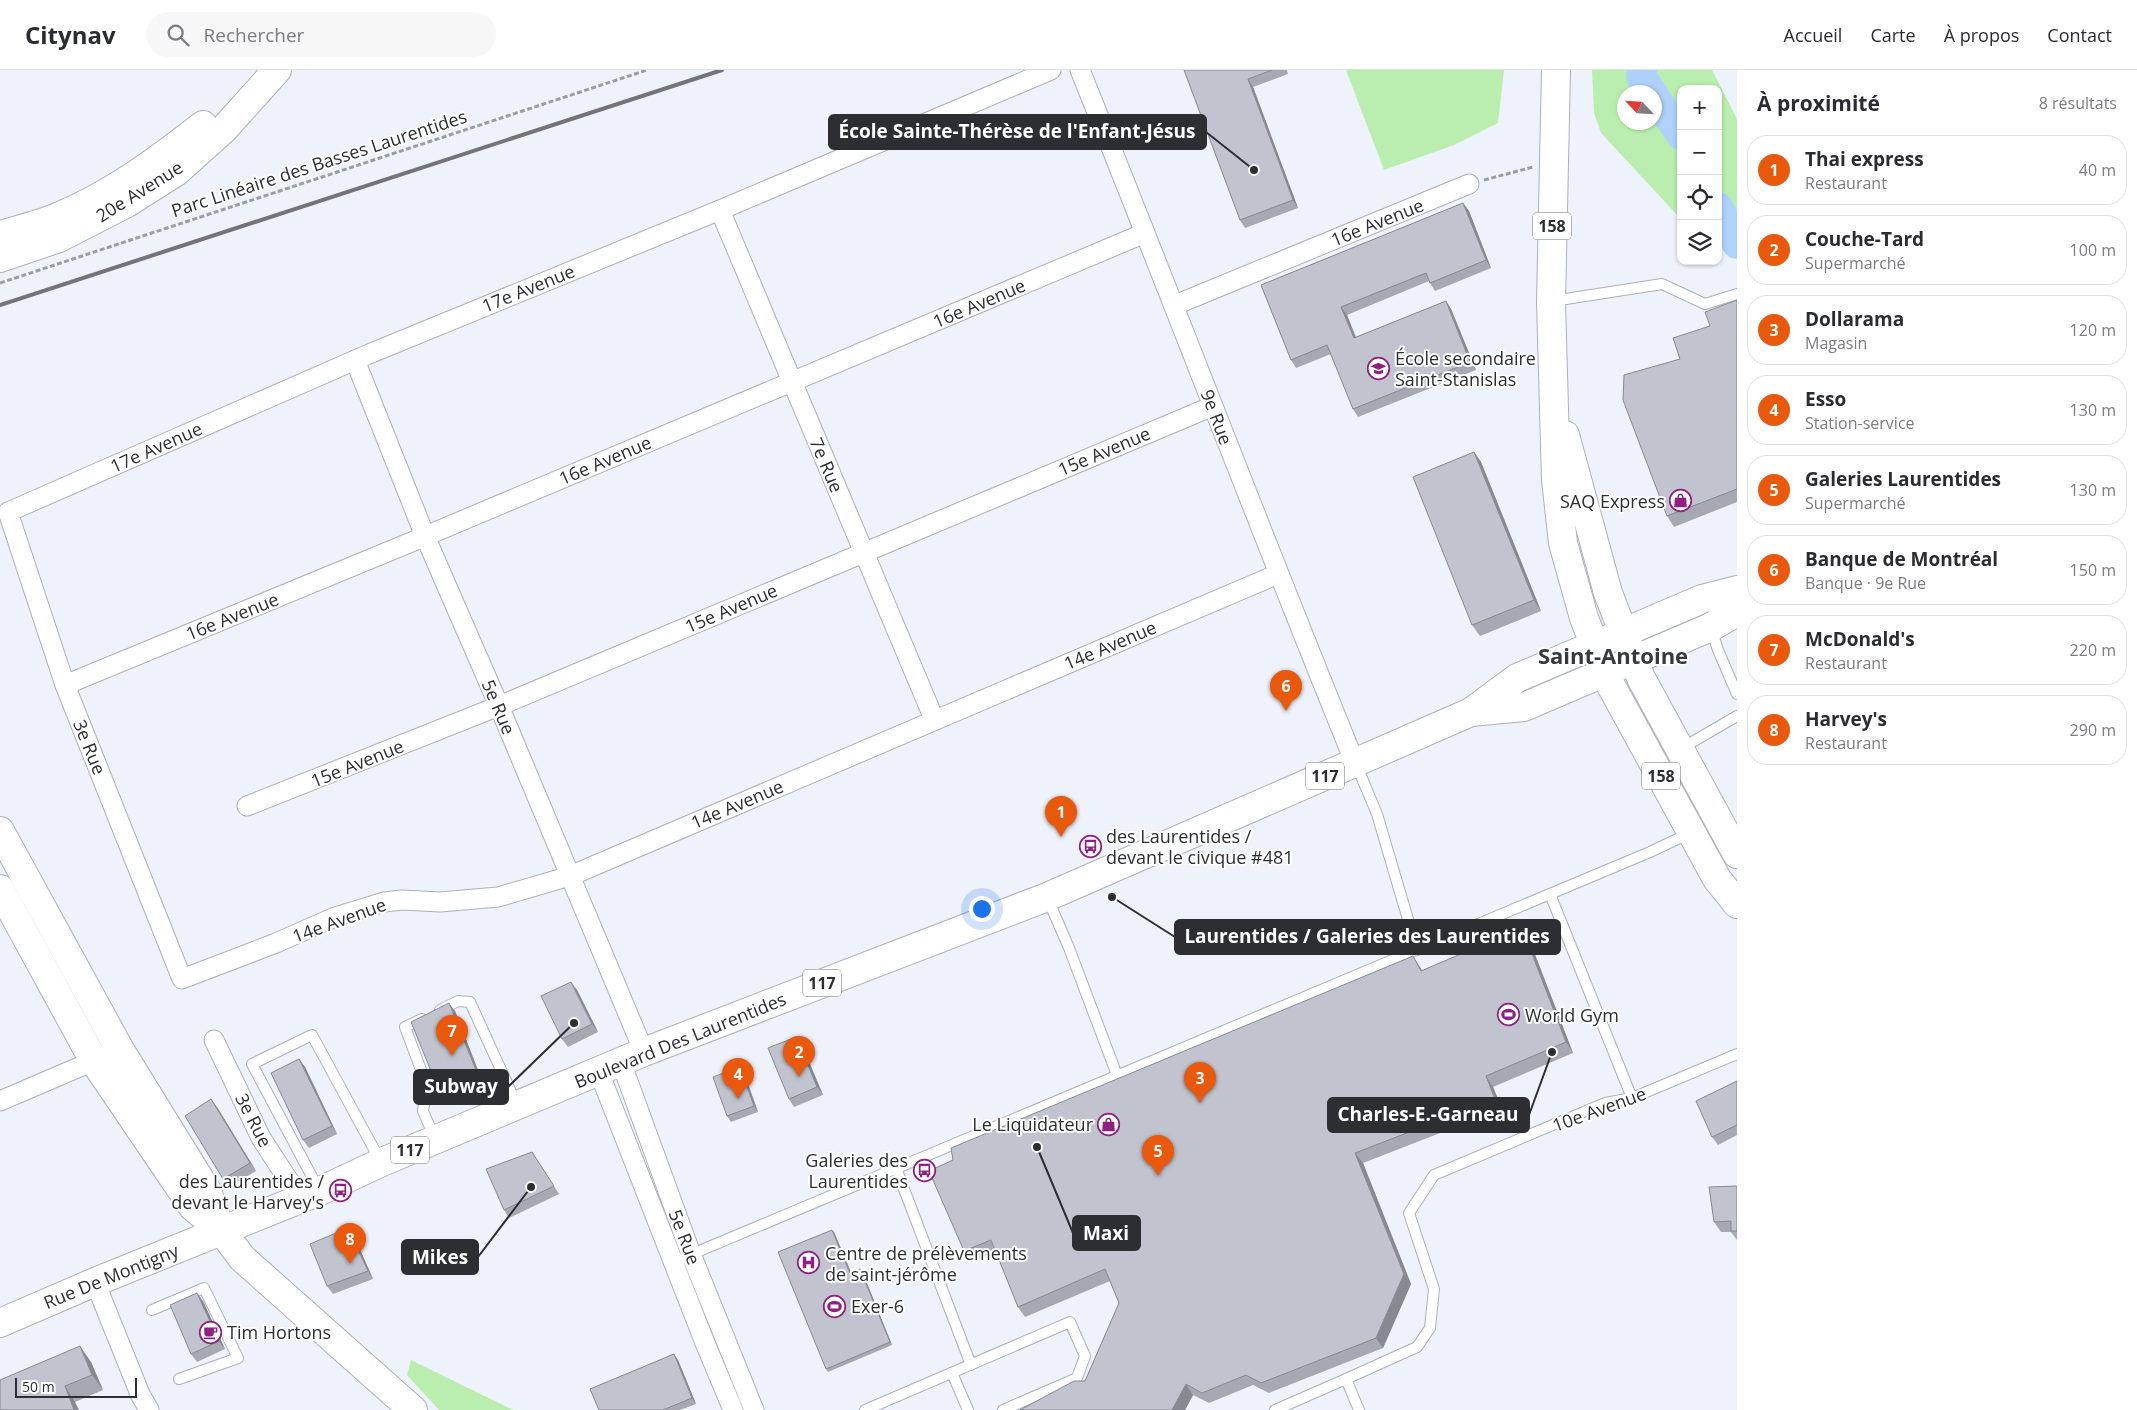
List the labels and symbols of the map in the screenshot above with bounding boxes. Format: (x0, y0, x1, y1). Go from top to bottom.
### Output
north arrow (1617, 85, 1662, 130)
street label: Parc Linéaire des Basses Laurentides (168, 104, 470, 222)
callout: École Sainte-Thérèse de l'Enfant-Jésus (829, 115, 1206, 149)
text: École Sainte-Thérèse de l'Enfant-Jésus (839, 118, 1195, 144)
street label: 20e Avenue (91, 155, 187, 227)
street label: 16e Avenue (1327, 193, 1427, 251)
road number: 158 (1533, 212, 1571, 240)
street label: 17e Avenue (478, 259, 578, 317)
street label: 16e Avenue (929, 273, 1029, 333)
place label: École secondaire Saint-Stanislas (1395, 346, 1536, 391)
school or university icon: École secondaire Saint-Stanislas (1367, 356, 1391, 380)
street label: 9e Rue (1196, 386, 1238, 448)
street label: 17e Avenue (106, 416, 206, 478)
street label: 15e Avenue (1054, 421, 1154, 481)
street label: 16e Avenue (555, 430, 655, 490)
street label: 7e Rue (805, 434, 849, 496)
place label: SAQ Express (1560, 489, 1665, 513)
shop icon: SAQ Express (1669, 489, 1693, 513)
street label: 15e Avenue (681, 578, 781, 638)
street label: 16e Avenue (182, 587, 282, 645)
street label: 14e Avenue (1060, 615, 1160, 675)
district label: Saint-Antoine (1538, 640, 1688, 670)
pin: 6 (1270, 670, 1302, 711)
street label: 5e Rue (477, 676, 521, 738)
street label: 3e Rue (68, 716, 112, 778)
street label: 15e Avenue (307, 734, 407, 792)
road number: 117 (1306, 762, 1344, 789)
road number: 158 (1642, 762, 1680, 789)
street label: 14e Avenue (687, 774, 787, 834)
pin: 1 (1045, 796, 1077, 837)
place label: des Laurentides / devant le civique #481 (1106, 824, 1294, 869)
bus stop icon: des Laurentides / devant le civique #481 (1078, 834, 1102, 858)
street label: 14e Avenue (289, 892, 389, 948)
your location (969, 896, 995, 922)
callout: Laurentides / Galeries des Laurentides (1175, 920, 1560, 954)
text: Laurentides / Galeries des Laurentides (1184, 923, 1550, 949)
road number: 117 (803, 970, 841, 996)
street label: Boulevard Des Laurentides (571, 987, 789, 1093)
sports icon: World Gym (1497, 1003, 1521, 1027)
place label: World Gym (1525, 1003, 1619, 1027)
pin: 7 (436, 1015, 468, 1056)
pin: 2 (783, 1036, 815, 1077)
pin: 4 (722, 1058, 754, 1099)
pin: 3 (1184, 1062, 1216, 1103)
callout: Subway (414, 1070, 508, 1104)
text: Subway (424, 1073, 498, 1099)
street label: 10e Avenue (1549, 1081, 1649, 1137)
street label: 3e Rue (230, 1089, 278, 1151)
callout: Charles-E.-Garneau (1328, 1098, 1529, 1132)
text: Charles-E.-Garneau (1338, 1101, 1519, 1127)
place label: Le Liquidateur (972, 1112, 1094, 1136)
shop icon: Le Liquidateur (1097, 1112, 1121, 1136)
pin: 5 (1142, 1135, 1174, 1176)
road number: 117 (391, 1136, 429, 1164)
place label: Galeries des Laurentides (805, 1148, 908, 1193)
bus stop icon: Galeries des Laurentides (912, 1158, 936, 1182)
place label: des Laurentides / devant le Harvey's (171, 1169, 324, 1214)
bus stop icon: des Laurentides / devant le Harvey's (328, 1179, 352, 1203)
street label: 5e Rue (664, 1206, 706, 1268)
callout: Maxi (1073, 1216, 1140, 1250)
text: Maxi (1083, 1220, 1129, 1246)
pin: 8 (334, 1223, 366, 1264)
street label: Rue De Montigny (40, 1238, 183, 1314)
callout: Mikes (402, 1240, 478, 1274)
place label: Centre de prélèvements de saint-jérôme (825, 1241, 1027, 1286)
text: Mikes (412, 1244, 468, 1270)
hospital icon: Centre de prélèvements de saint-jérôme (797, 1251, 821, 1275)
sports icon: Exer-6 (823, 1294, 847, 1318)
place label: Exer-6 (851, 1294, 904, 1318)
cafe icon: Tim Hortons (199, 1320, 223, 1344)
place label: Tim Hortons (227, 1320, 331, 1344)
scale bar (15, 1375, 138, 1398)

